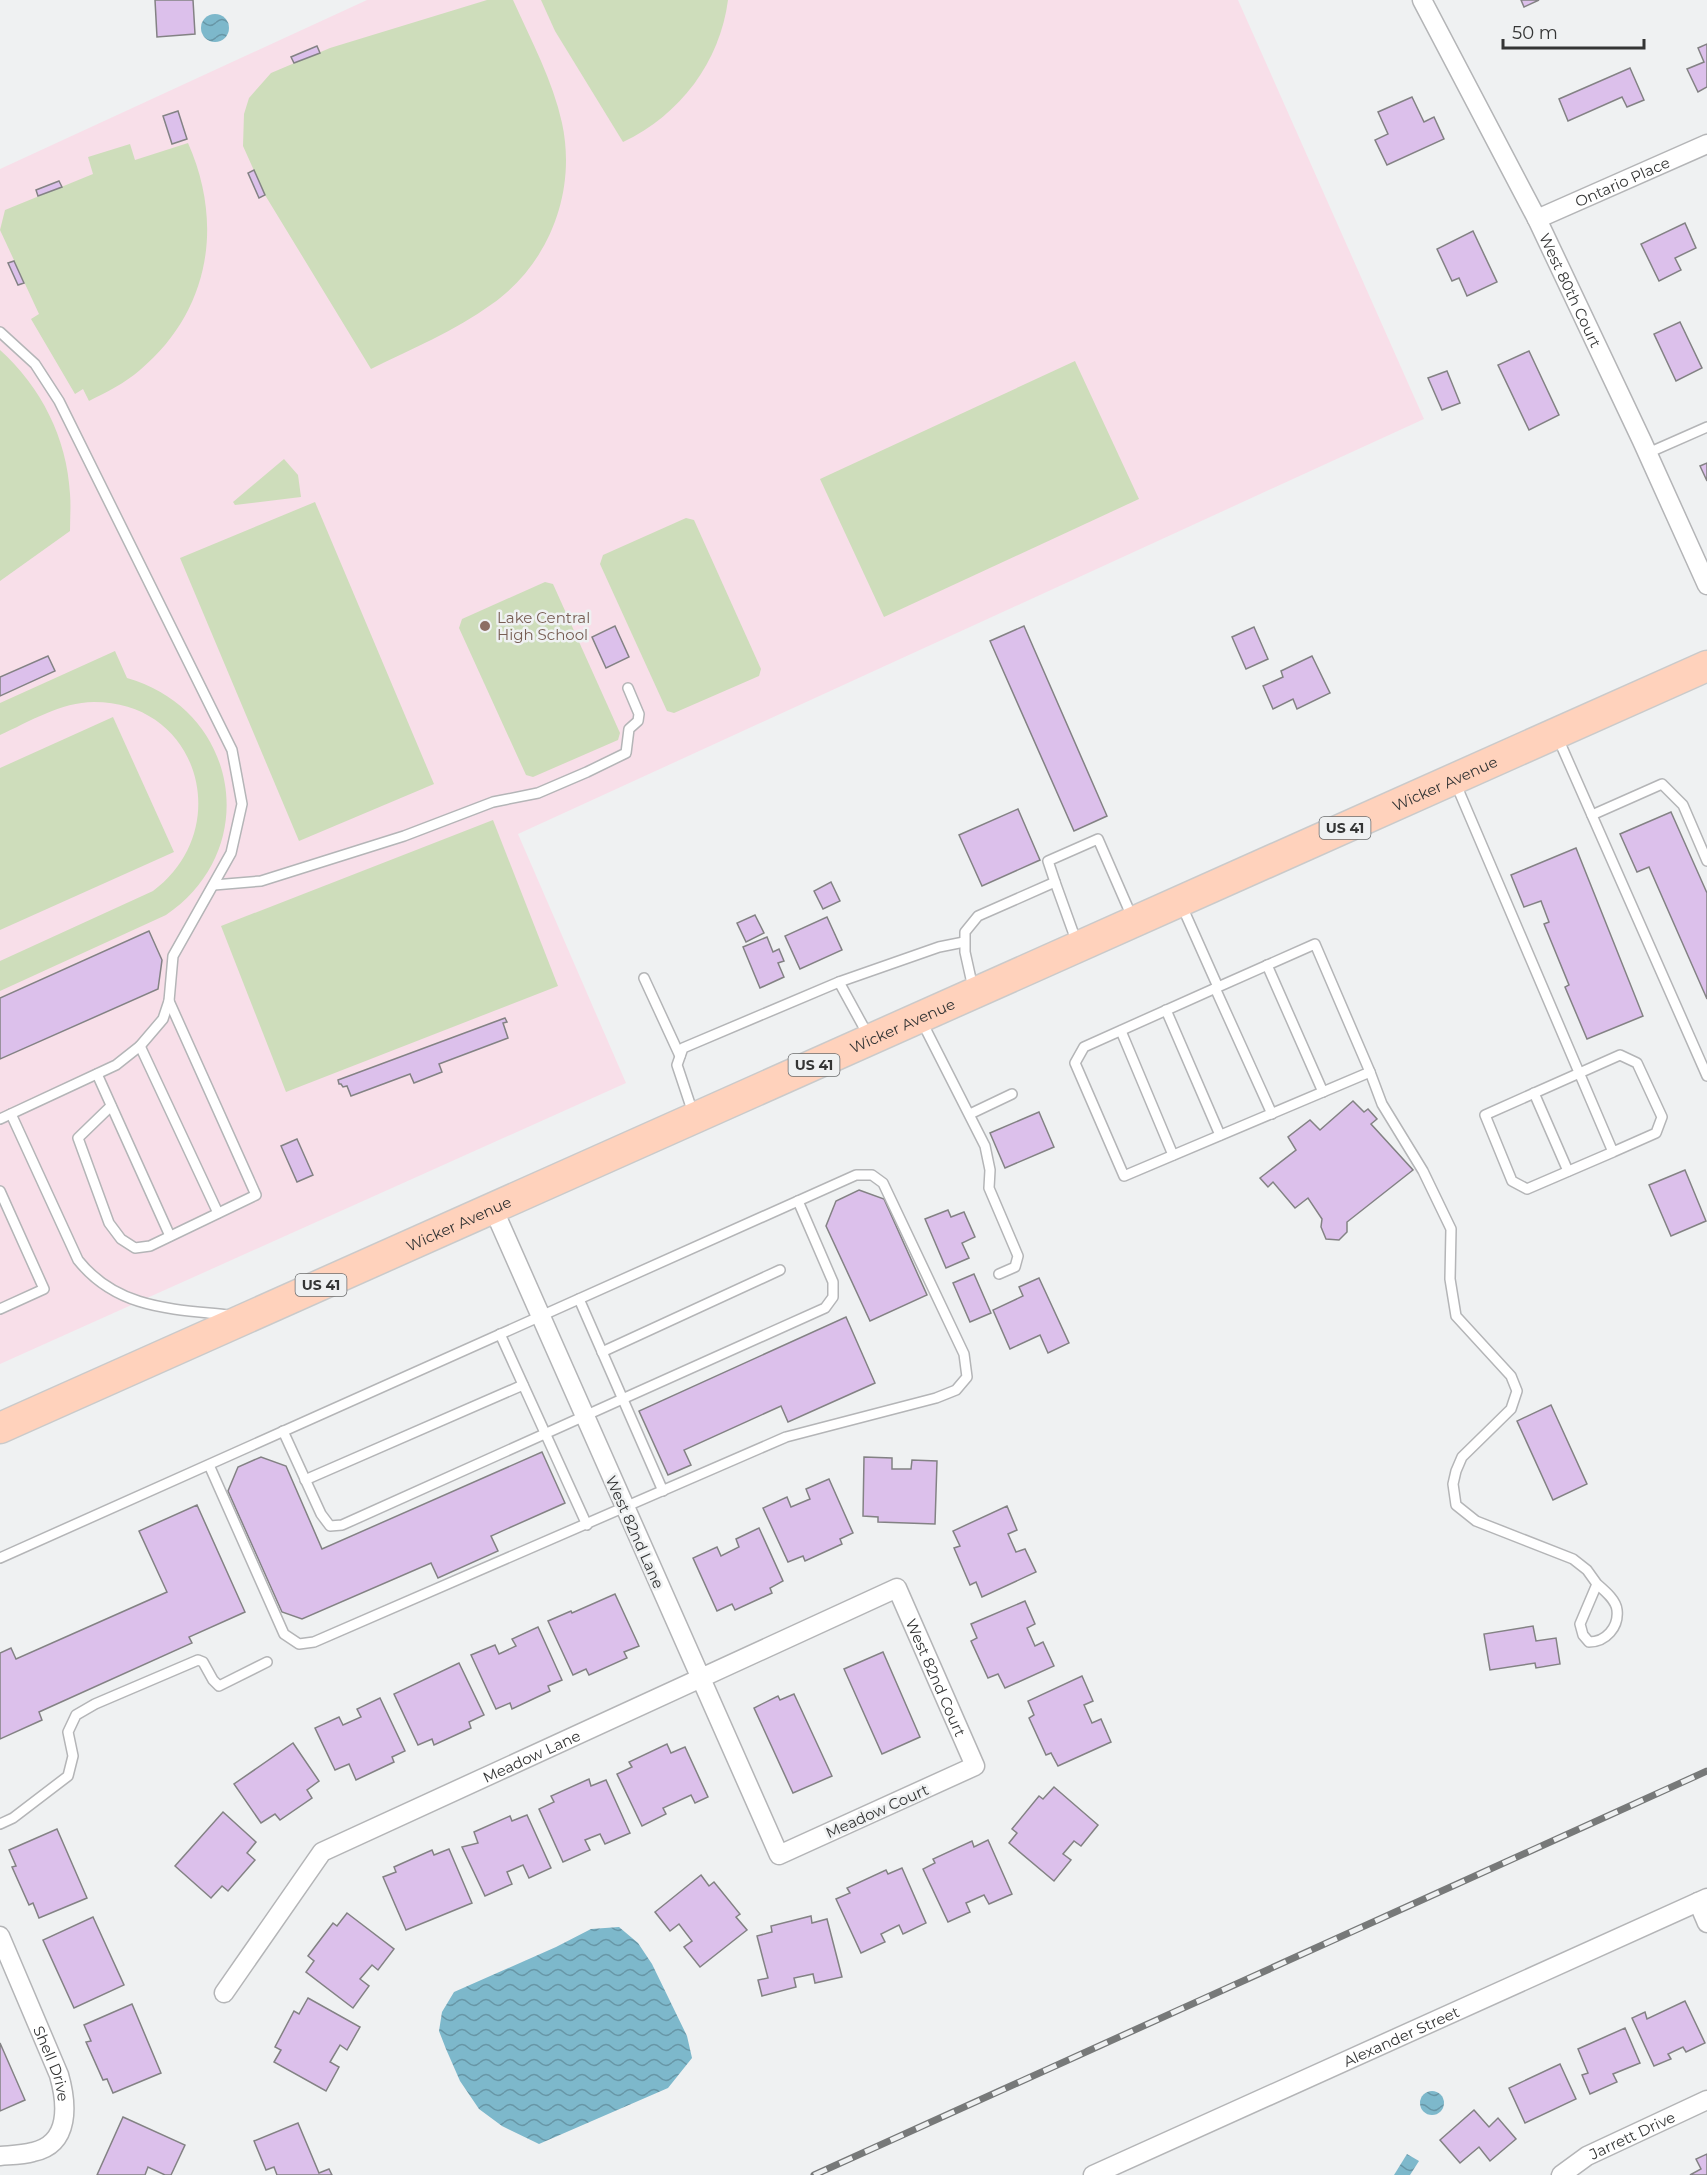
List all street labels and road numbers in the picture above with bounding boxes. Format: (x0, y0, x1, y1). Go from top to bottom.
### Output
street label: Ontario Place (1572, 152, 1672, 211)
street label: West 80th Court (1535, 230, 1606, 350)
street label: Wicker Avenue (1389, 751, 1500, 815)
road number: US 41 (1320, 817, 1370, 839)
street label: Wicker Avenue (847, 994, 958, 1057)
road number: US 41 (788, 1054, 840, 1076)
street label: Wicker Avenue (403, 1192, 514, 1255)
road number: US 41 (296, 1274, 346, 1296)
street label: West 82nd Lane (602, 1473, 668, 1591)
street label: West 82nd Court (902, 1616, 970, 1739)
street label: Meadow Lane (479, 1725, 583, 1787)
street label: Meadow Court (823, 1780, 931, 1842)
street label: Alexander Street (1340, 2002, 1462, 2070)
street label: Shell Drive (30, 2023, 74, 2103)
street label: Jarrett Drive (1585, 2107, 1678, 2164)

